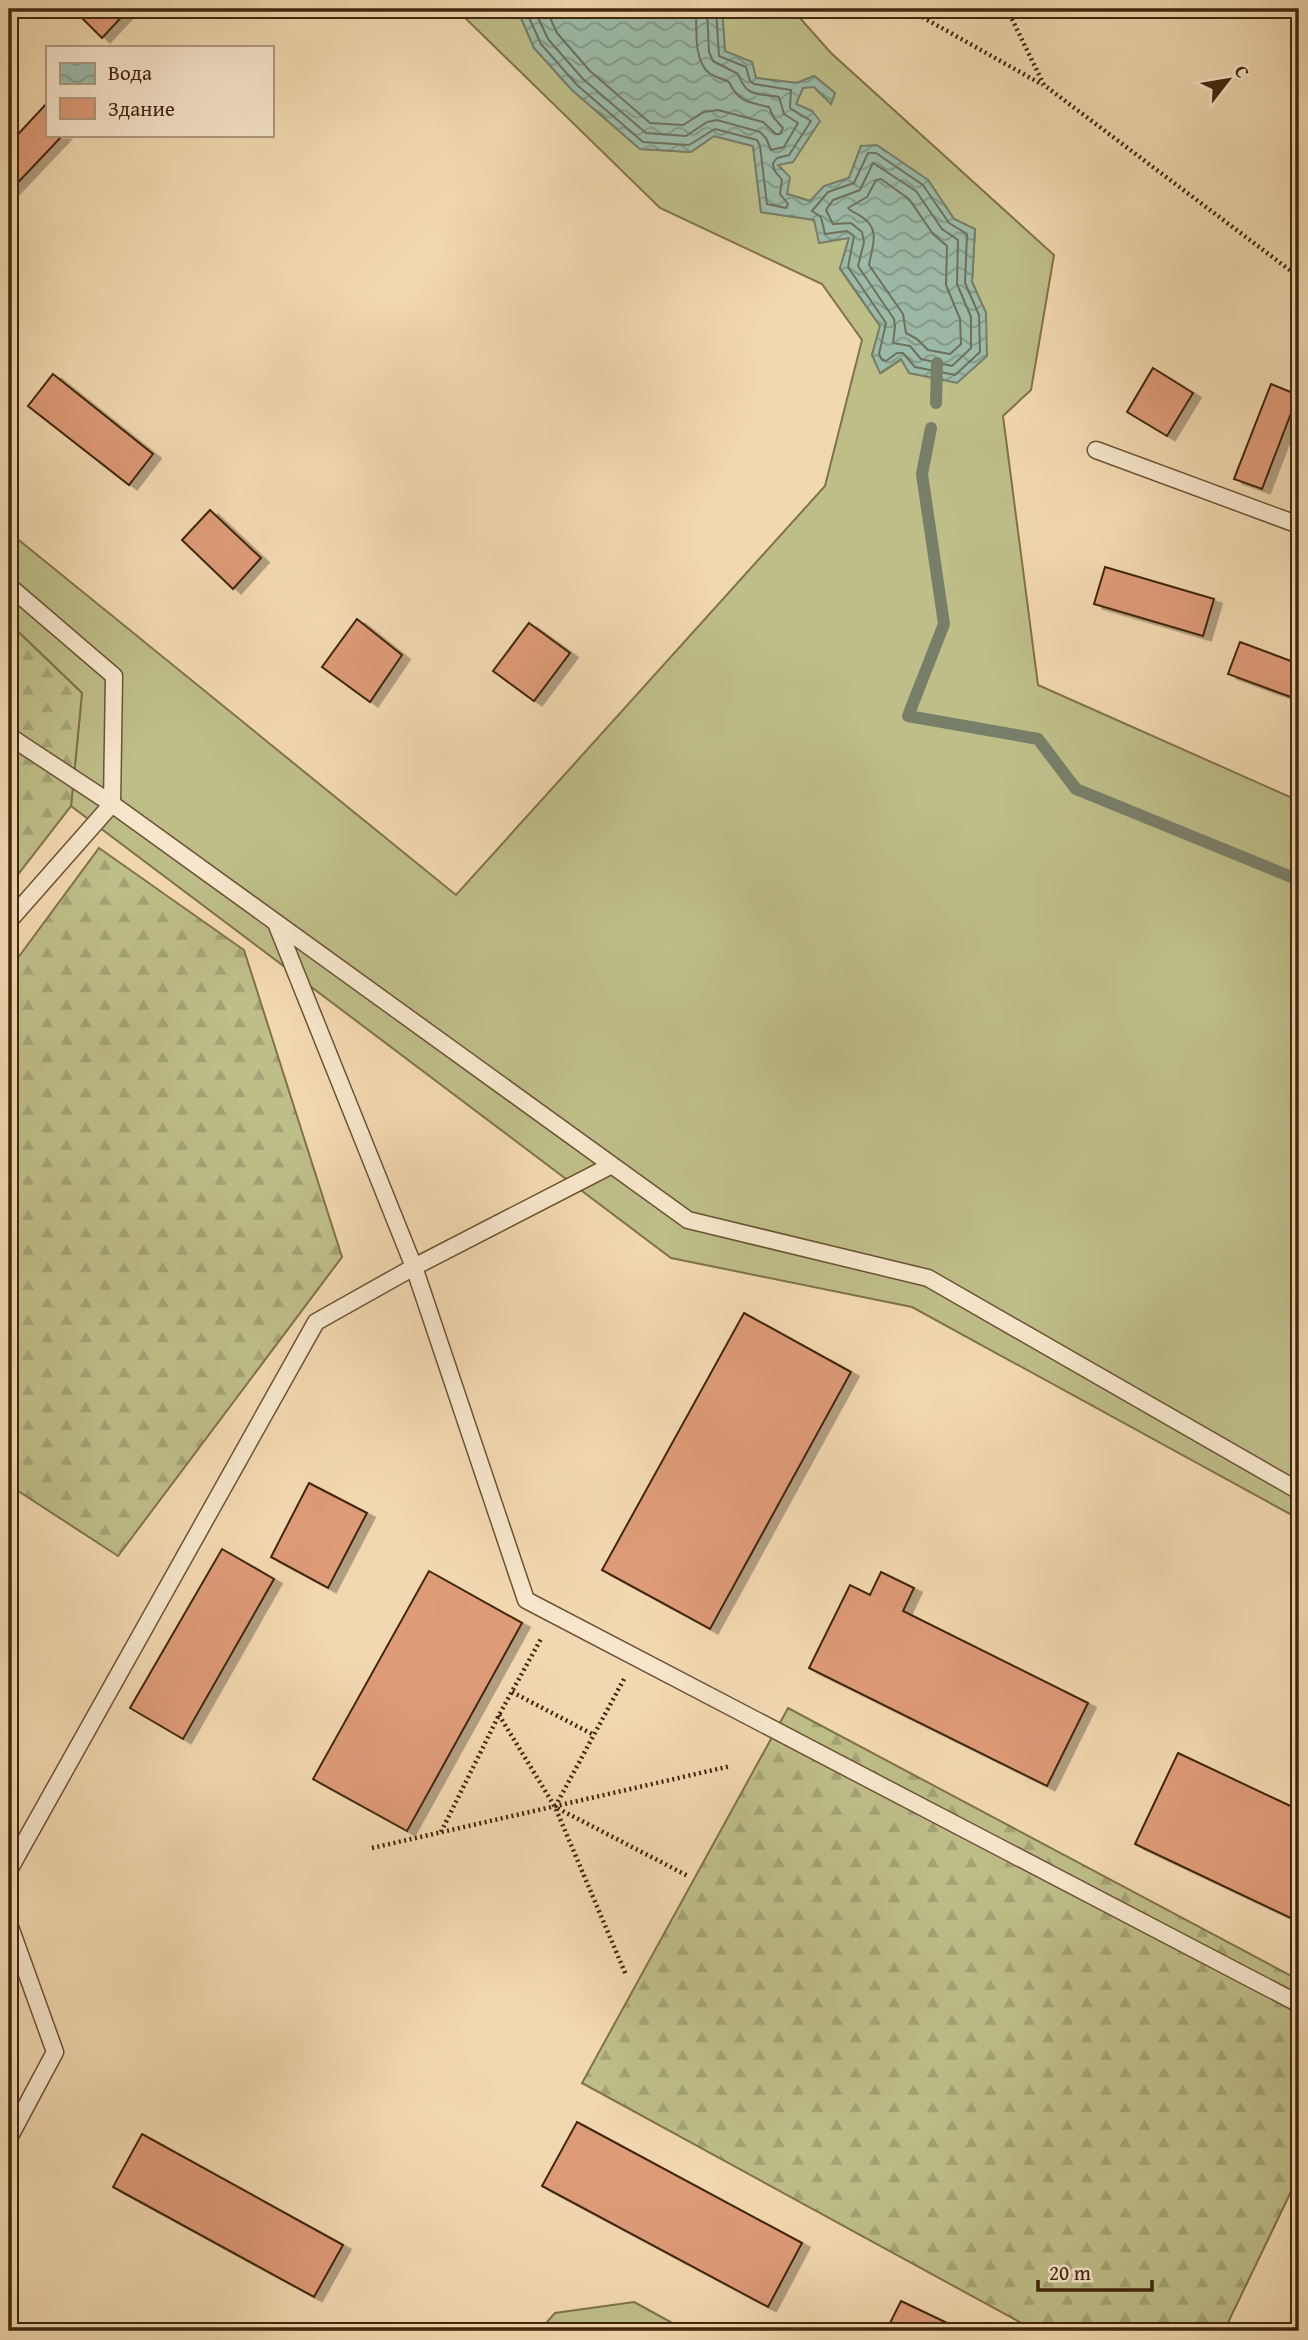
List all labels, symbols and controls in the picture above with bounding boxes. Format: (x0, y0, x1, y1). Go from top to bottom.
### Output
legend (46, 46, 273, 136)
north arrow (1192, 46, 1262, 116)
text: Вода (108, 57, 152, 88)
text: С (1228, 59, 1257, 83)
text: Здание (108, 93, 175, 124)
scale bar (1038, 2249, 1152, 2293)
text: 20 m (1049, 2257, 1091, 2288)

